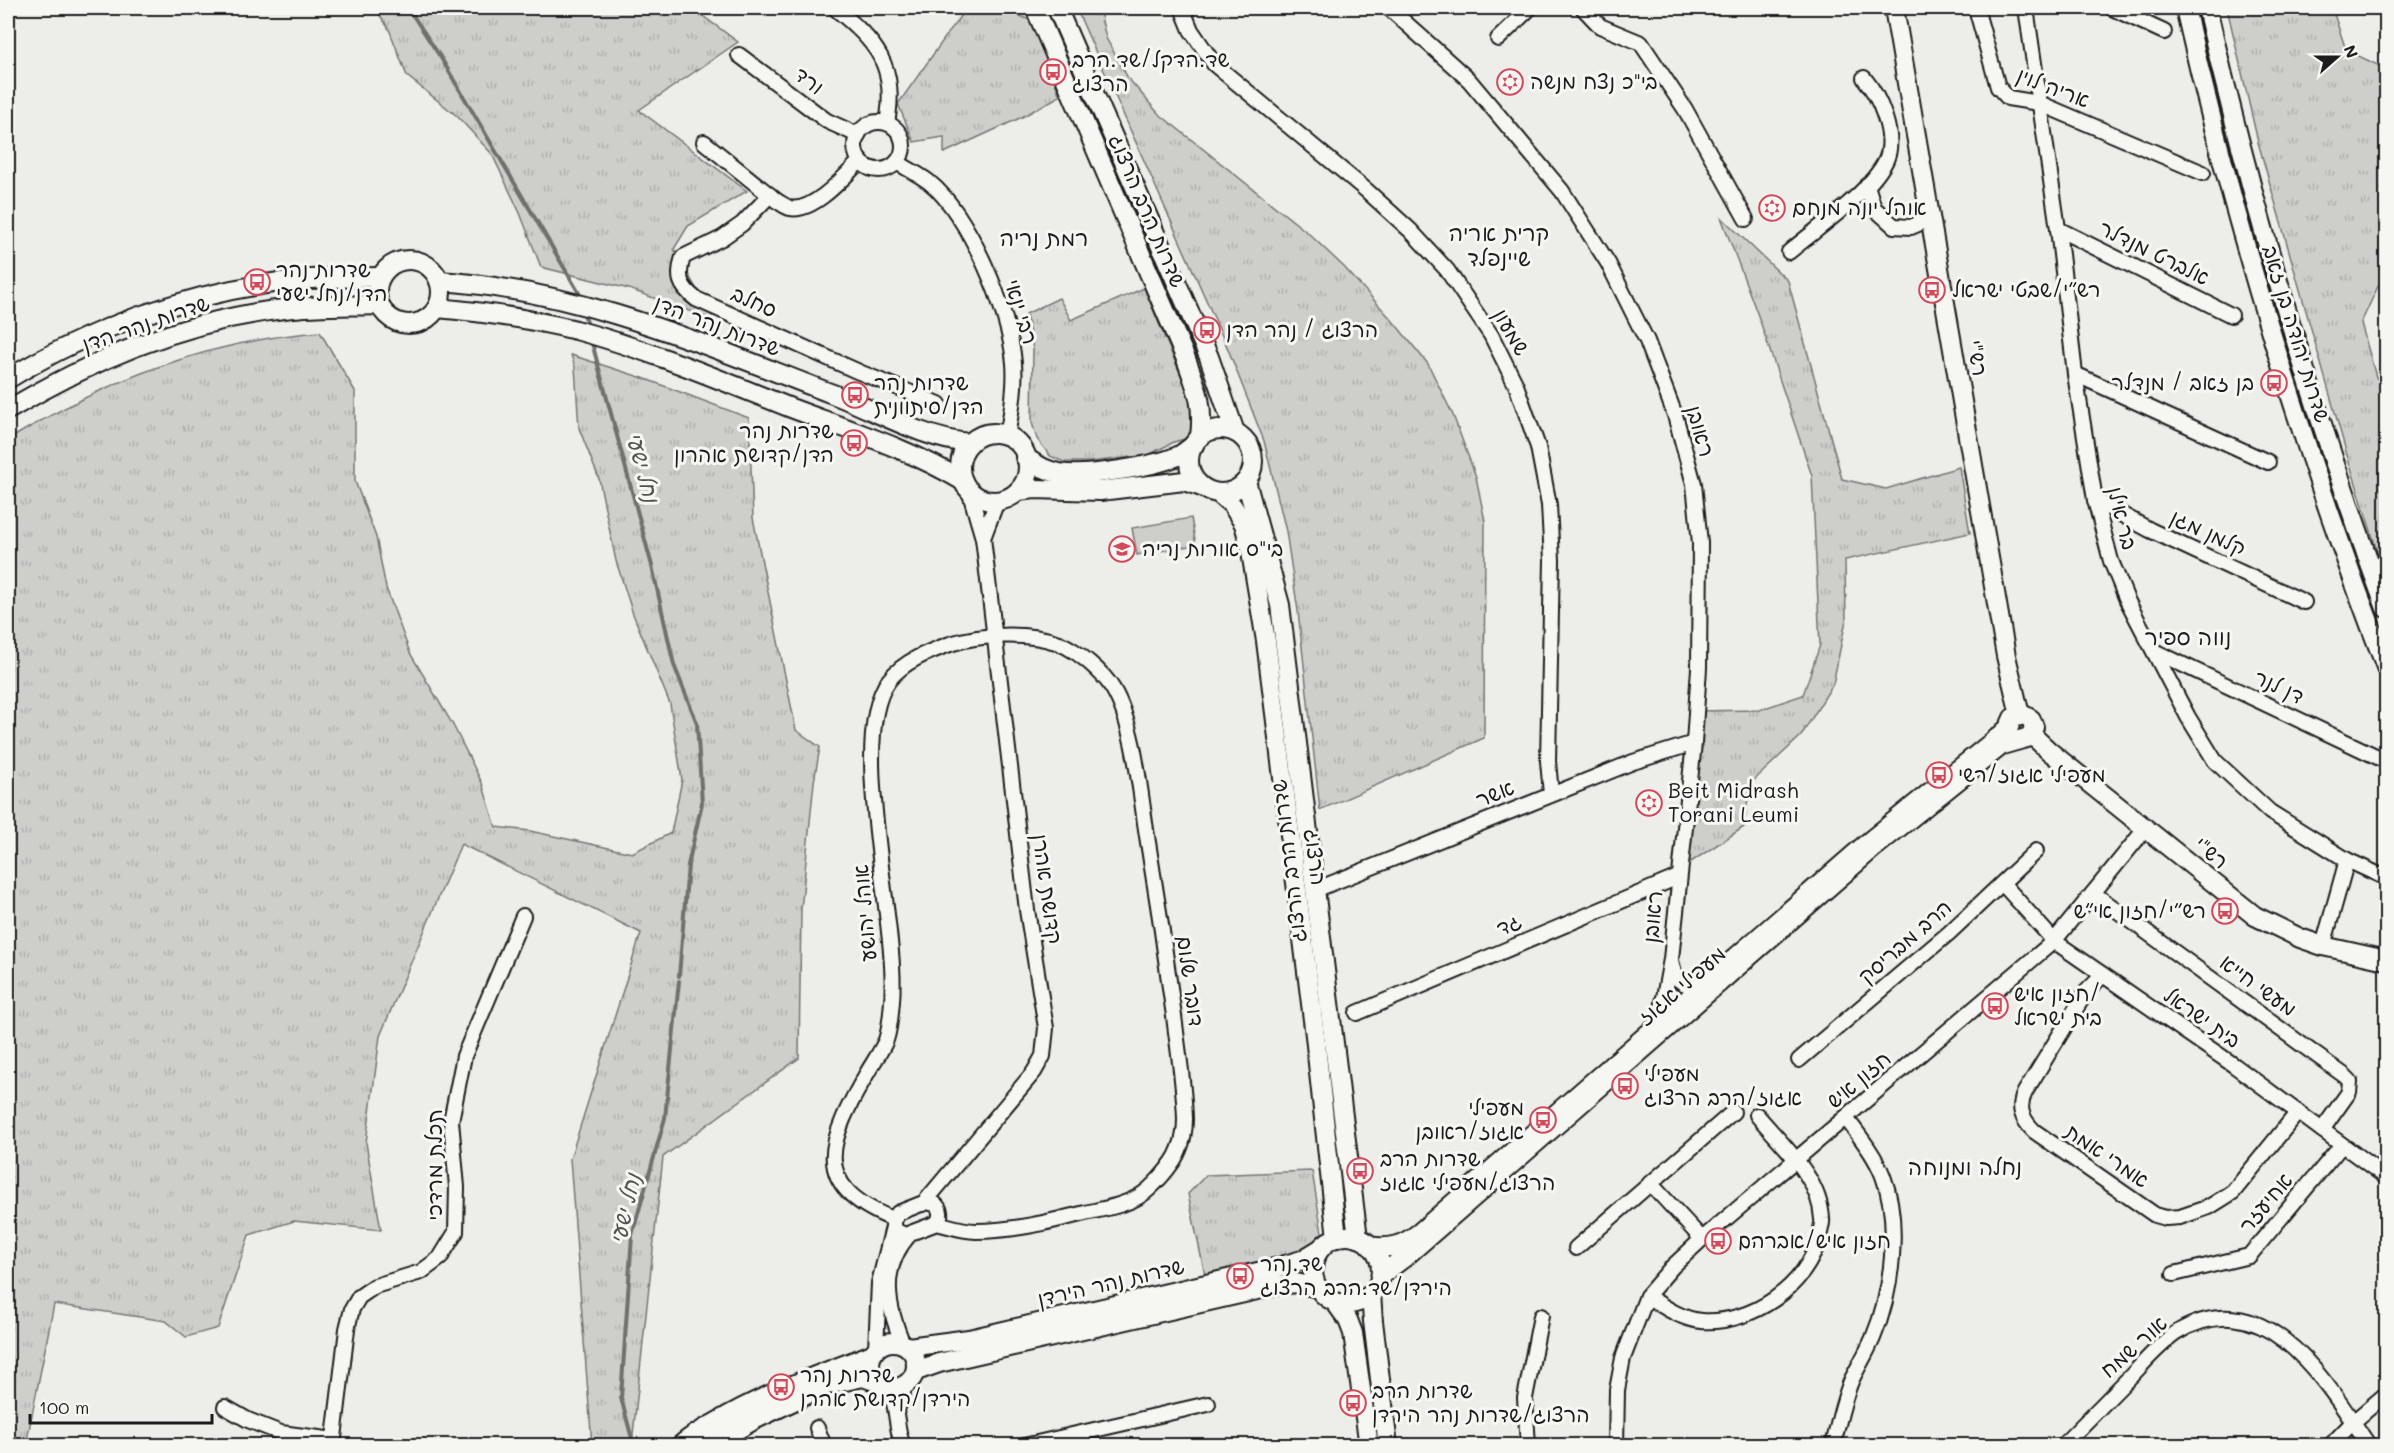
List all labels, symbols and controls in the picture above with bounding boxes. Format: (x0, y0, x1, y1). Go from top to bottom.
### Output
north arrow (2307, 27, 2367, 87)
text: N (2339, 42, 2363, 61)
place label: שד.הדקל/שד.הרב הרצוג (1072, 45, 1230, 96)
bus stop icon: שד.הדקל/שד.הרב הרצוג (1038, 57, 1068, 87)
street label: ורד (790, 60, 830, 100)
street label: אריה לוין (2013, 60, 2094, 114)
synagogue icon: בי"כ נצח מנשה (1495, 67, 1525, 97)
place label: בי"כ נצח מנשה (1530, 67, 1658, 94)
street label: שדרות הרב הרצוג (1104, 130, 1193, 291)
synagogue icon: אוהל יונה מנחם (1757, 193, 1787, 223)
place label: אוהל יונה מנחם (1792, 193, 1927, 220)
street label: אלברט מנדלר (2095, 213, 2214, 290)
district label: קרית אריה שיינפלד (1449, 218, 1549, 272)
district label: רמת נריה (1000, 223, 1088, 252)
street label: שדרות יהודה בן זאב (2257, 242, 2337, 426)
place label: שדרות נהר הדן/נחל ישעי (276, 255, 387, 307)
bus stop icon: שדרות נהר הדן/נחל ישעי (242, 267, 272, 297)
bus stop icon: רש״י/שבטי ישראל (1917, 275, 1947, 305)
place label: רש״י/שבטי ישראל (1952, 275, 2101, 302)
street label: רבי ינאי (1000, 276, 1045, 347)
street label: סחלב (728, 279, 782, 323)
street label: שדרות נהר הדן (78, 288, 213, 358)
street label: שדרות נהר הדן (650, 288, 785, 362)
street label: שמעון (1487, 303, 1536, 360)
bus stop icon: הרצוג / נהר הדן (1192, 315, 1222, 345)
place label: הרצוג / נהר הדן (1226, 315, 1378, 343)
street label: רש"י (1962, 338, 1995, 378)
place label: שדרות נהר הדן/סיתוונית (874, 368, 984, 420)
place label: בן זאב / מנדלר (2111, 368, 2254, 396)
bus stop icon: בן זאב / מנדלר (2259, 368, 2289, 398)
bus stop icon: שדרות נהר הדן/סיתוונית (840, 380, 870, 410)
street label: ראובן (1680, 402, 1722, 460)
place label: שדרות נהר הדן/קדושת אהרון (674, 416, 834, 468)
water label: נחל ישעי (620, 428, 667, 507)
bus stop icon: שדרות נהר הדן/קדושת אהרון (839, 428, 869, 458)
street label: בר אילן (2102, 483, 2144, 552)
street label: קלמן מגן (2166, 502, 2251, 562)
school or university icon: בי"ס אורות נריה (1107, 534, 1137, 564)
place label: בי"ס אורות נריה (1142, 534, 1283, 561)
district label: נווה ספיר (2145, 622, 2231, 651)
street label: דן לנר (2250, 662, 2309, 710)
bus stop icon: מעפילי אגוז/רשי (1924, 760, 1954, 790)
place label: מעפילי אגוז/רשי (1958, 760, 2106, 787)
street label: אשר (1471, 773, 1518, 812)
place label: Beit Midrash Torani Leumi (1668, 776, 1799, 827)
street label: שדרות הרב הרצוג (1264, 778, 1311, 944)
synagogue icon: Beit Midrash Torani Leumi (1634, 788, 1664, 818)
street label: הרצוג (1300, 827, 1333, 887)
street label: רש"י (2189, 830, 2235, 874)
street label: קדושת אהרן (1026, 832, 1070, 946)
street label: אוהל יהושע (846, 864, 881, 963)
street label: ראובן (1636, 890, 1668, 944)
street label: הרב מבריסק (1852, 893, 1957, 990)
place label: רש״י/חזון אי״ש (2074, 896, 2206, 924)
bus stop icon: רש״י/חזון אי״ש (2210, 896, 2240, 926)
street label: גד (1492, 906, 1525, 941)
street label: דובר שלום (1172, 934, 1211, 1028)
street label: מעפילי אגוז (1632, 939, 1731, 1030)
street label: מעשי חייא (2215, 948, 2303, 1022)
place label: חזון איש/ בית ישראל (2014, 979, 2102, 1030)
street label: בית ישראל (2159, 981, 2247, 1053)
bus stop icon: חזון איש/ בית ישראל (1980, 991, 2010, 1021)
street label: חזון איש (1820, 1044, 1896, 1114)
place label: מעפילי אגוז/הרב הרצוג (1644, 1059, 1802, 1110)
bus stop icon: מעפילי אגוז/הרב הרצוג (1610, 1071, 1640, 1101)
place label: מעפילי אגוז/ראובן (1415, 1093, 1524, 1145)
bus stop icon: מעפילי אגוז/ראובן (1528, 1105, 1558, 1135)
street label: תכלת מרדכי (420, 1109, 447, 1221)
street label: אמרי אמת (2060, 1116, 2155, 1193)
place label: שדרות הרב הרצוג/מעפילי אגוז (1380, 1144, 1555, 1195)
district label: נחלה ומנוחה (1908, 1152, 2022, 1181)
bus stop icon: שדרות הרב הרצוג/מעפילי אגוז (1345, 1156, 1375, 1186)
street label: אחיעזר (2232, 1167, 2298, 1237)
water label: נחל ישעי (602, 1169, 647, 1247)
bus stop icon: חזון איש/אברהם (1703, 1226, 1733, 1256)
place label: חזון איש/אברהם (1738, 1226, 1891, 1254)
place label: שד.נהר הירדן/שד.הרב הרצוג (1260, 1249, 1452, 1301)
street label: שדרות נהר הירדן (1035, 1251, 1187, 1313)
bus stop icon: שד.נהר הירדן/שד.הרב הרצוג (1225, 1261, 1255, 1291)
street label: אור שמח (2094, 1309, 2172, 1383)
place label: שדרות נהר הירדן/קדושת אהרן (800, 1360, 970, 1412)
bus stop icon: שדרות נהר הירדן/קדושת אהרן (766, 1372, 796, 1402)
place label: שדרות הרב הרצוג/שדרות נהר הירדן (1372, 1376, 1590, 1428)
scale bar (30, 1387, 212, 1425)
bus stop icon: שדרות הרב הרצוג/שדרות נהר הירדן (1338, 1388, 1368, 1418)
text: 100 m (39, 1395, 89, 1419)

